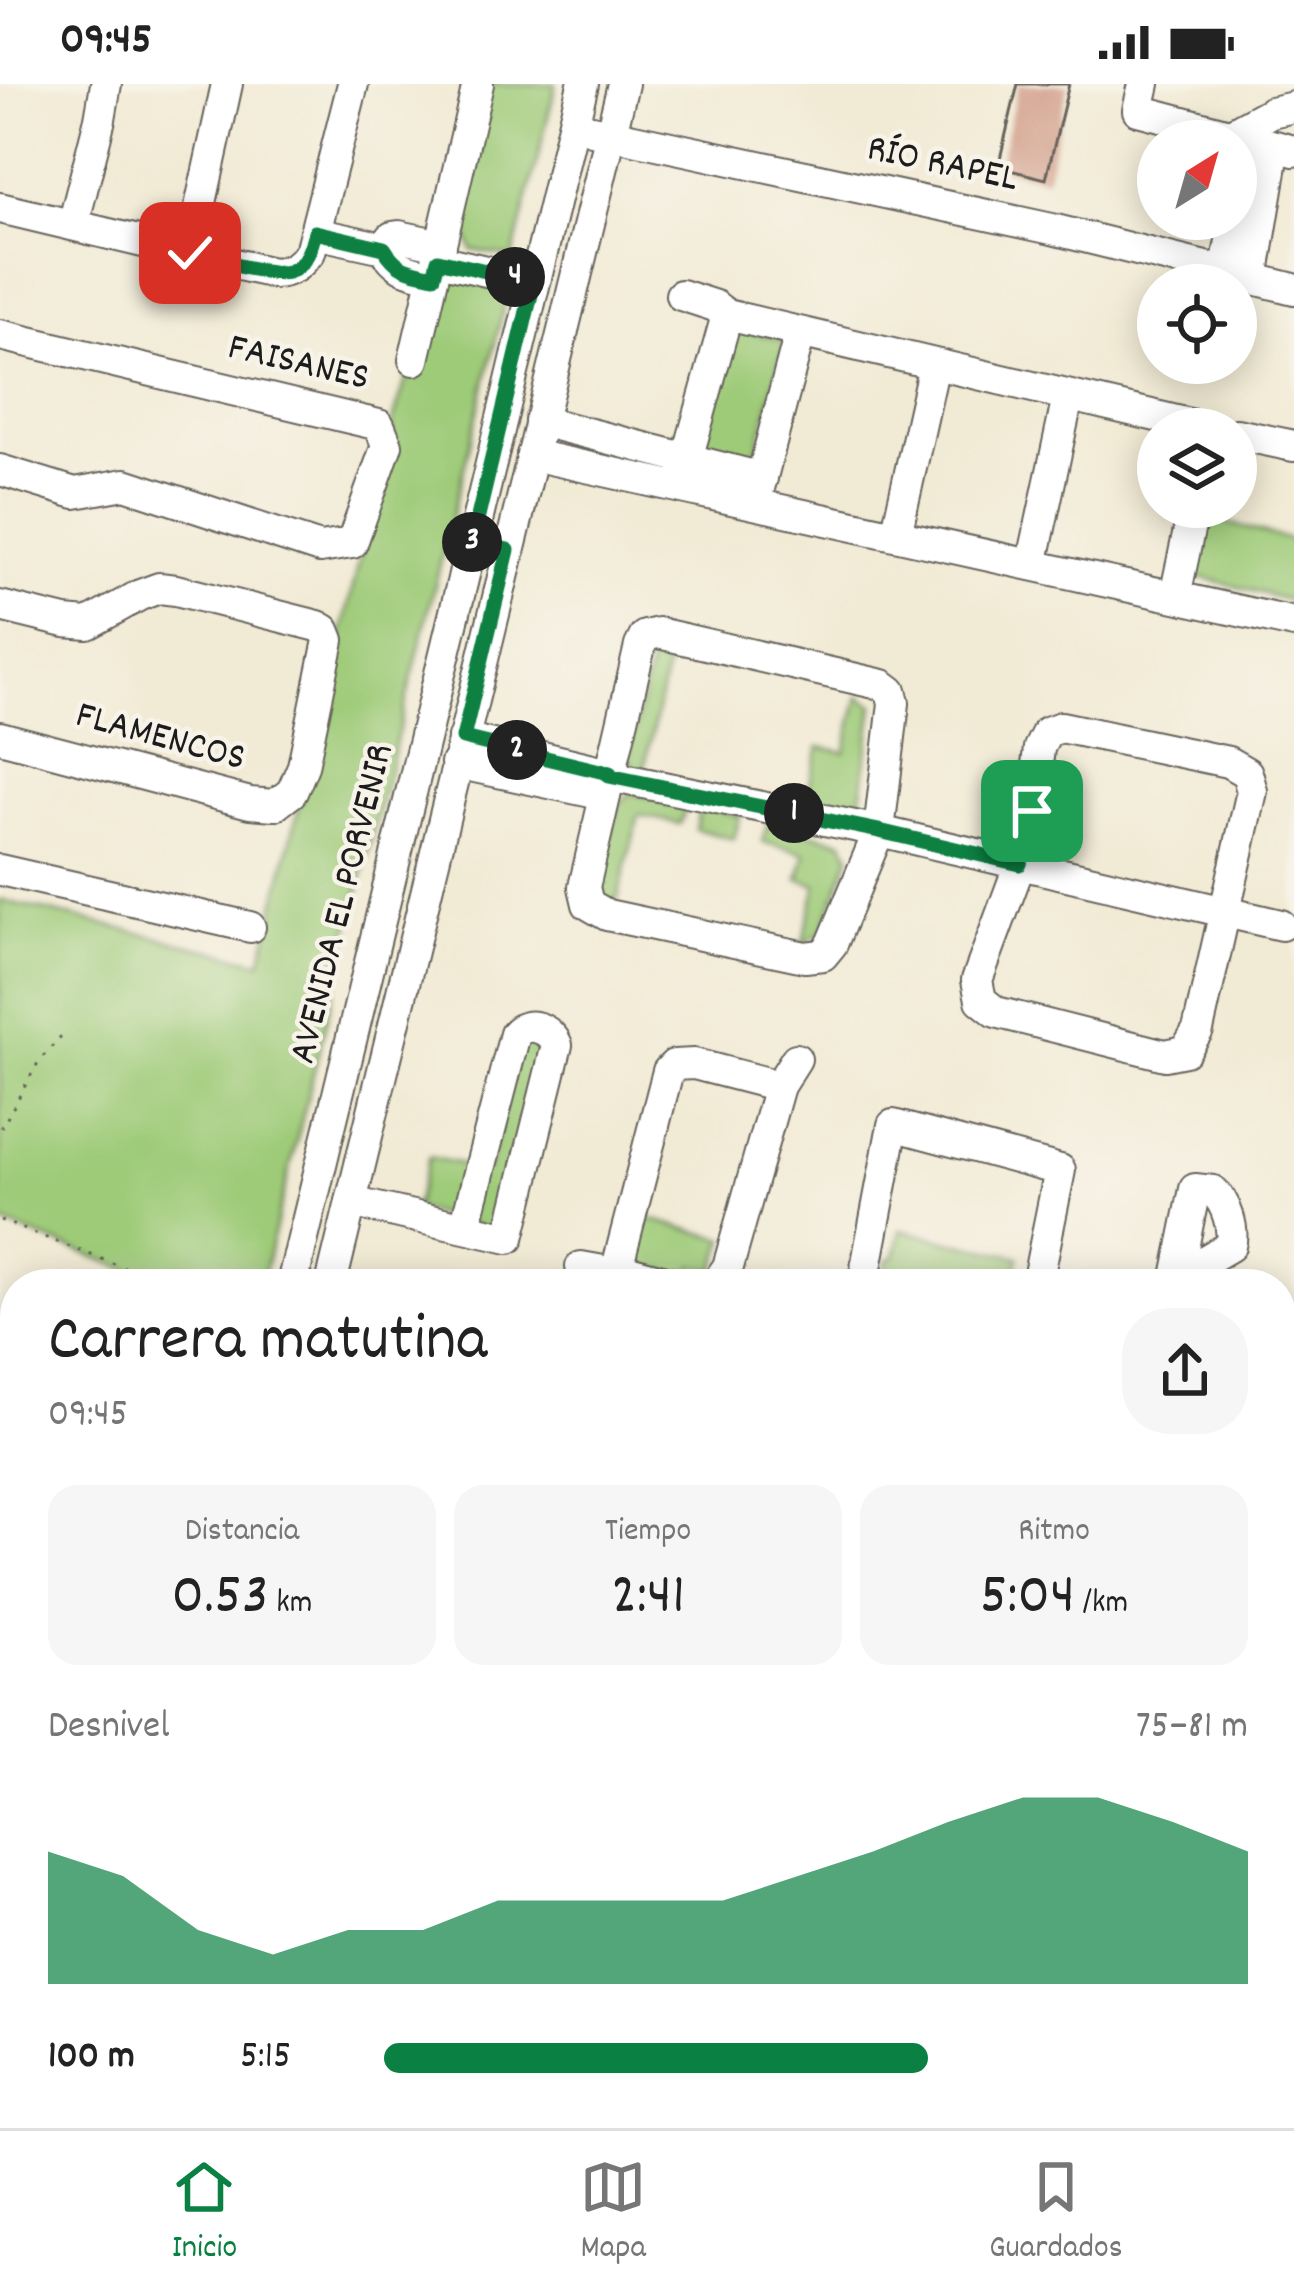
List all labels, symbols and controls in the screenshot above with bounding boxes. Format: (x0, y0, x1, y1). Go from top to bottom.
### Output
text: 09:45 (60, 10, 152, 74)
north arrow (1137, 120, 1257, 240)
map controls (1137, 120, 1257, 528)
street label: RÍO RAPEL (862, 123, 1023, 209)
pin (139, 202, 241, 304)
icon: check (157, 220, 223, 286)
pin: 4 (485, 247, 545, 307)
text: 4 (508, 253, 522, 300)
button: locate (1137, 264, 1257, 384)
street label: FAISANES (222, 322, 374, 408)
button: layers (1137, 408, 1257, 528)
pin: 3 (442, 512, 502, 572)
text: 3 (465, 518, 479, 565)
street label: FLAMENCOS (69, 690, 251, 788)
pin: 2 (487, 720, 547, 780)
text: 2 (510, 726, 524, 773)
street label: AVENIDA EL PORVENIR (278, 738, 410, 1070)
pin (981, 760, 1083, 862)
icon: arrive (999, 778, 1065, 844)
pin: 1 (764, 783, 824, 843)
text: 1 (790, 789, 798, 836)
text: Carrera matutina (48, 1297, 487, 1391)
button: share (1122, 1308, 1248, 1434)
text: 09:45 (48, 1389, 128, 1444)
text: Distancia (185, 1509, 299, 1556)
text: Tiempo (605, 1509, 691, 1556)
text: Ritmo (1018, 1509, 1090, 1556)
text: 0.53 (172, 1556, 269, 1642)
text: 2:41 (611, 1556, 685, 1642)
text: 5:04 (980, 1556, 1075, 1642)
text: km (269, 1581, 312, 1628)
text: /km (1075, 1581, 1128, 1628)
text: Desnivel (48, 1701, 170, 1756)
text: 75–81 m (1136, 1701, 1248, 1756)
text: 100 m (48, 2031, 135, 2086)
text: 5:15 (240, 2031, 291, 2086)
tab: Inicio (171, 2154, 237, 2273)
tab: Mapa (580, 2154, 646, 2273)
tab: Guardados (989, 2154, 1123, 2273)

